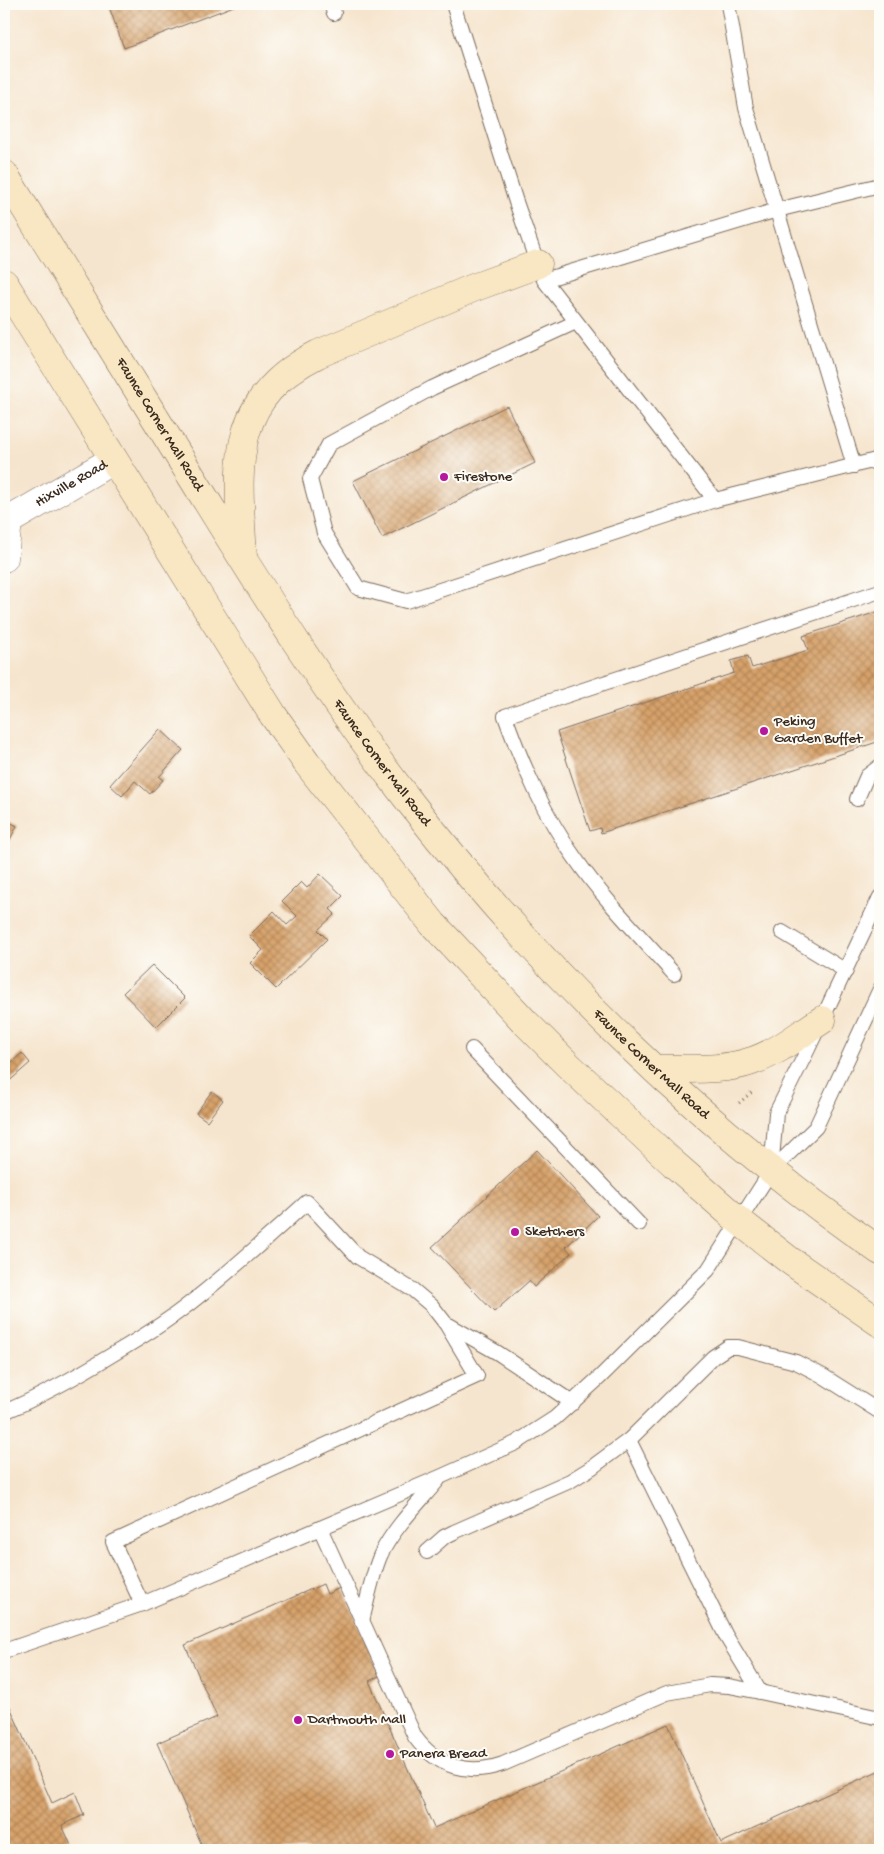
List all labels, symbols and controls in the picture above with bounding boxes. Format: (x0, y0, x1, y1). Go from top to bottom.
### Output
street label: Faunce Corner Mall Road (111, 354, 208, 496)
street label: Hixville Road (32, 456, 112, 512)
place label: Firestone (453, 468, 513, 486)
marker: Firestone (438, 471, 450, 483)
street label: Faunce Corner Mall Road (328, 695, 435, 831)
place label: Peking Garden Buffet (773, 713, 864, 748)
marker: Peking Garden Buffet (758, 725, 770, 737)
street label: Faunce Corner Mall Road (588, 1005, 714, 1124)
place label: Sketchers (525, 1223, 585, 1241)
marker: Sketchers (509, 1226, 521, 1238)
place label: Dartmouth Mall (307, 1711, 406, 1729)
marker: Dartmouth Mall (292, 1714, 304, 1726)
place label: Panera Bread (399, 1745, 488, 1763)
marker: Panera Bread (384, 1748, 396, 1760)

